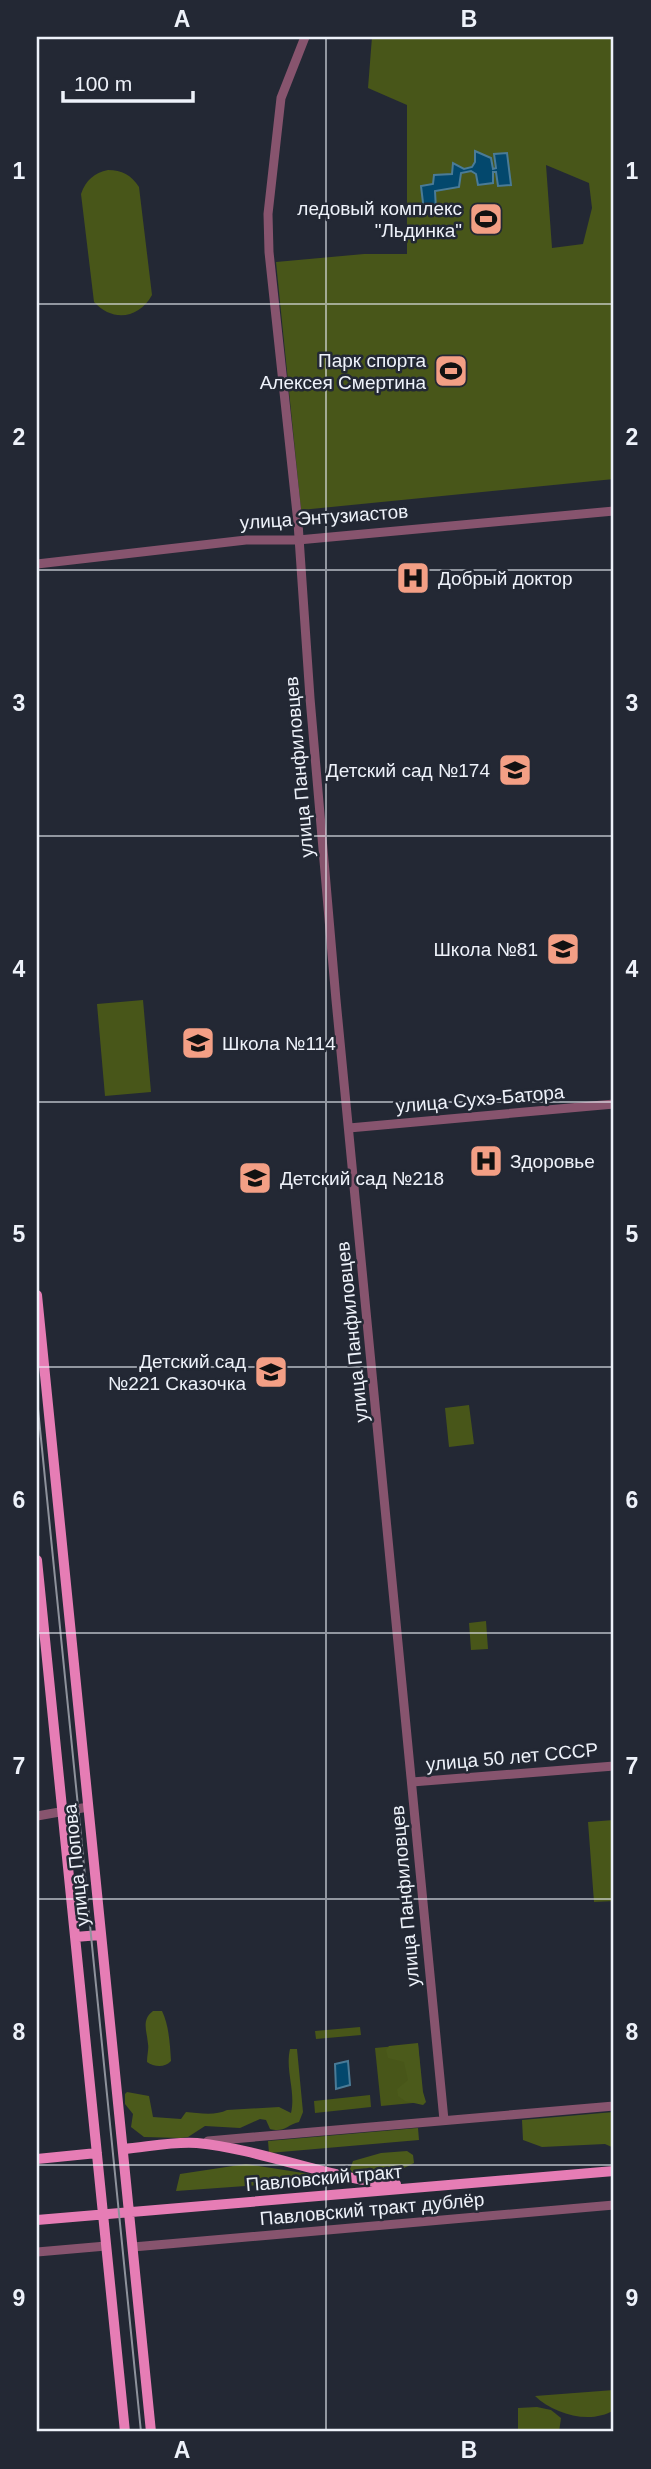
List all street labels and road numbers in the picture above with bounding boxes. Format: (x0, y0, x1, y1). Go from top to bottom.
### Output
street label: улица Энтузиастов (239, 501, 409, 533)
street label: улица Панфиловцев (281, 676, 317, 858)
street label: улица Сухэ-Батора (395, 1081, 566, 1117)
street label: улица Панфиловцев (332, 1241, 372, 1423)
street label: улица 50 лет СССР (425, 1739, 599, 1775)
street label: улица Попова (59, 1802, 93, 1927)
street label: улица Панфиловцев (387, 1805, 423, 1987)
street label: Павловский тракт (245, 2161, 403, 2195)
street label: Павловский тракт дублёр (259, 2189, 485, 2229)

